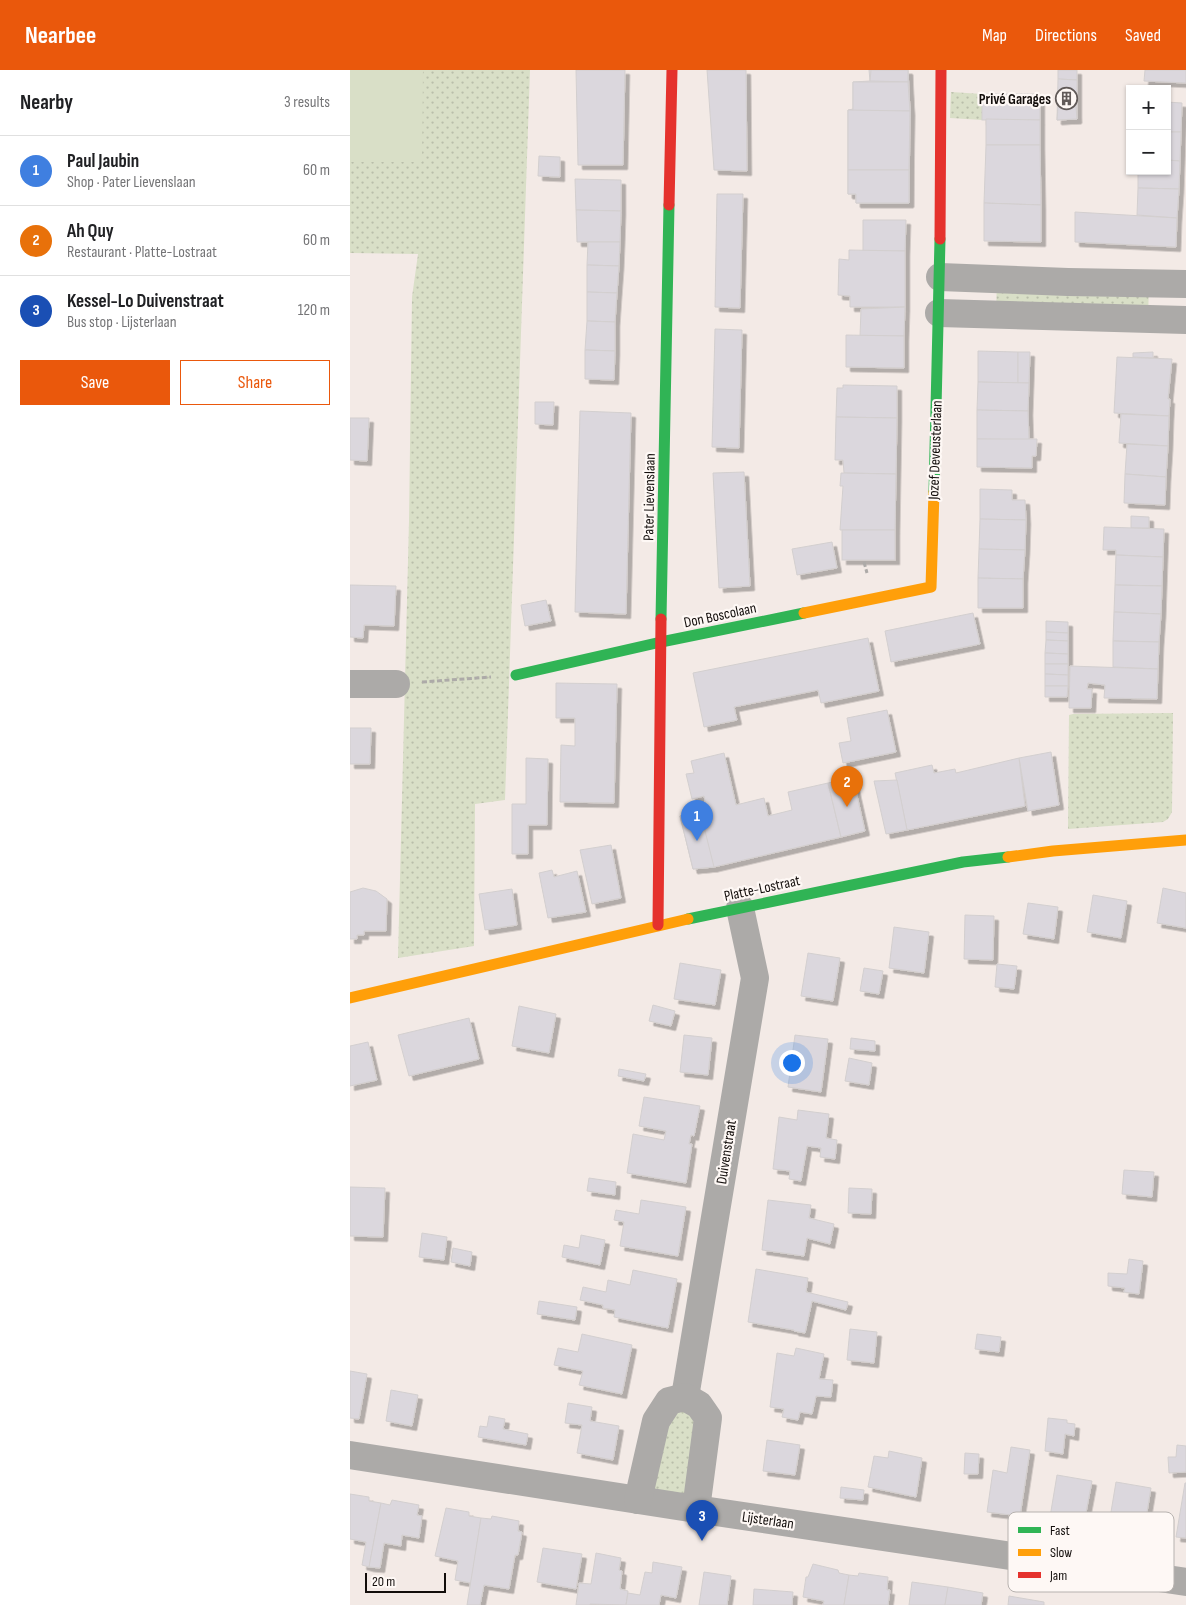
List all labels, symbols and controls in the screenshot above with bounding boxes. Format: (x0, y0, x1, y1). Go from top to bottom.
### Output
text: Nearbee (25, 21, 96, 50)
text: Map (982, 25, 1007, 46)
text: Directions (1035, 25, 1097, 46)
text: Saved (1125, 25, 1161, 46)
map controls (1126, 85, 1171, 175)
button: + (1126, 85, 1171, 130)
building icon: Privé Garages (1055, 87, 1079, 111)
text: Nearby (20, 90, 73, 115)
place label: Privé Garages (979, 90, 1051, 109)
text: 3 results (284, 93, 330, 112)
button: − (1126, 130, 1171, 175)
text: Paul Jaubin (67, 150, 139, 173)
text: 1 (33, 161, 39, 180)
text: 60 m (303, 161, 330, 180)
text: Shop · Pater Lievenslaan (67, 173, 196, 192)
text: Ah Quy (67, 220, 114, 243)
text: 2 (32, 231, 40, 250)
text: 60 m (303, 231, 330, 250)
text: Restaurant · Platte-Lostraat (67, 243, 217, 262)
text: Kessel-Lo Duivenstraat (67, 290, 224, 313)
text: 3 (32, 301, 40, 320)
text: 120 m (298, 301, 330, 320)
text: Bus stop · Lijsterlaan (67, 313, 177, 332)
button: Save (20, 360, 170, 405)
button: Share (180, 360, 330, 405)
street label: Jozef Deveusterlaan (924, 400, 947, 501)
street label: Pater Lievenslaan (639, 453, 660, 541)
street label: Don Boscolaan (682, 599, 758, 632)
pin: 2 (831, 766, 863, 807)
pin: 1 (681, 800, 713, 841)
street label: Platte-Lostraat (722, 871, 802, 906)
your location (779, 1050, 805, 1076)
street label: Duivenstraat (712, 1118, 741, 1186)
pin: 3 (686, 1500, 718, 1541)
street label: Lijsterlaan (741, 1507, 795, 1534)
legend (1008, 1512, 1174, 1592)
text: Fast (1050, 1522, 1070, 1539)
text: Slow (1050, 1544, 1072, 1561)
text: Jam (1049, 1567, 1067, 1584)
scale bar (365, 1570, 446, 1593)
text: 20 m (372, 1573, 395, 1590)

